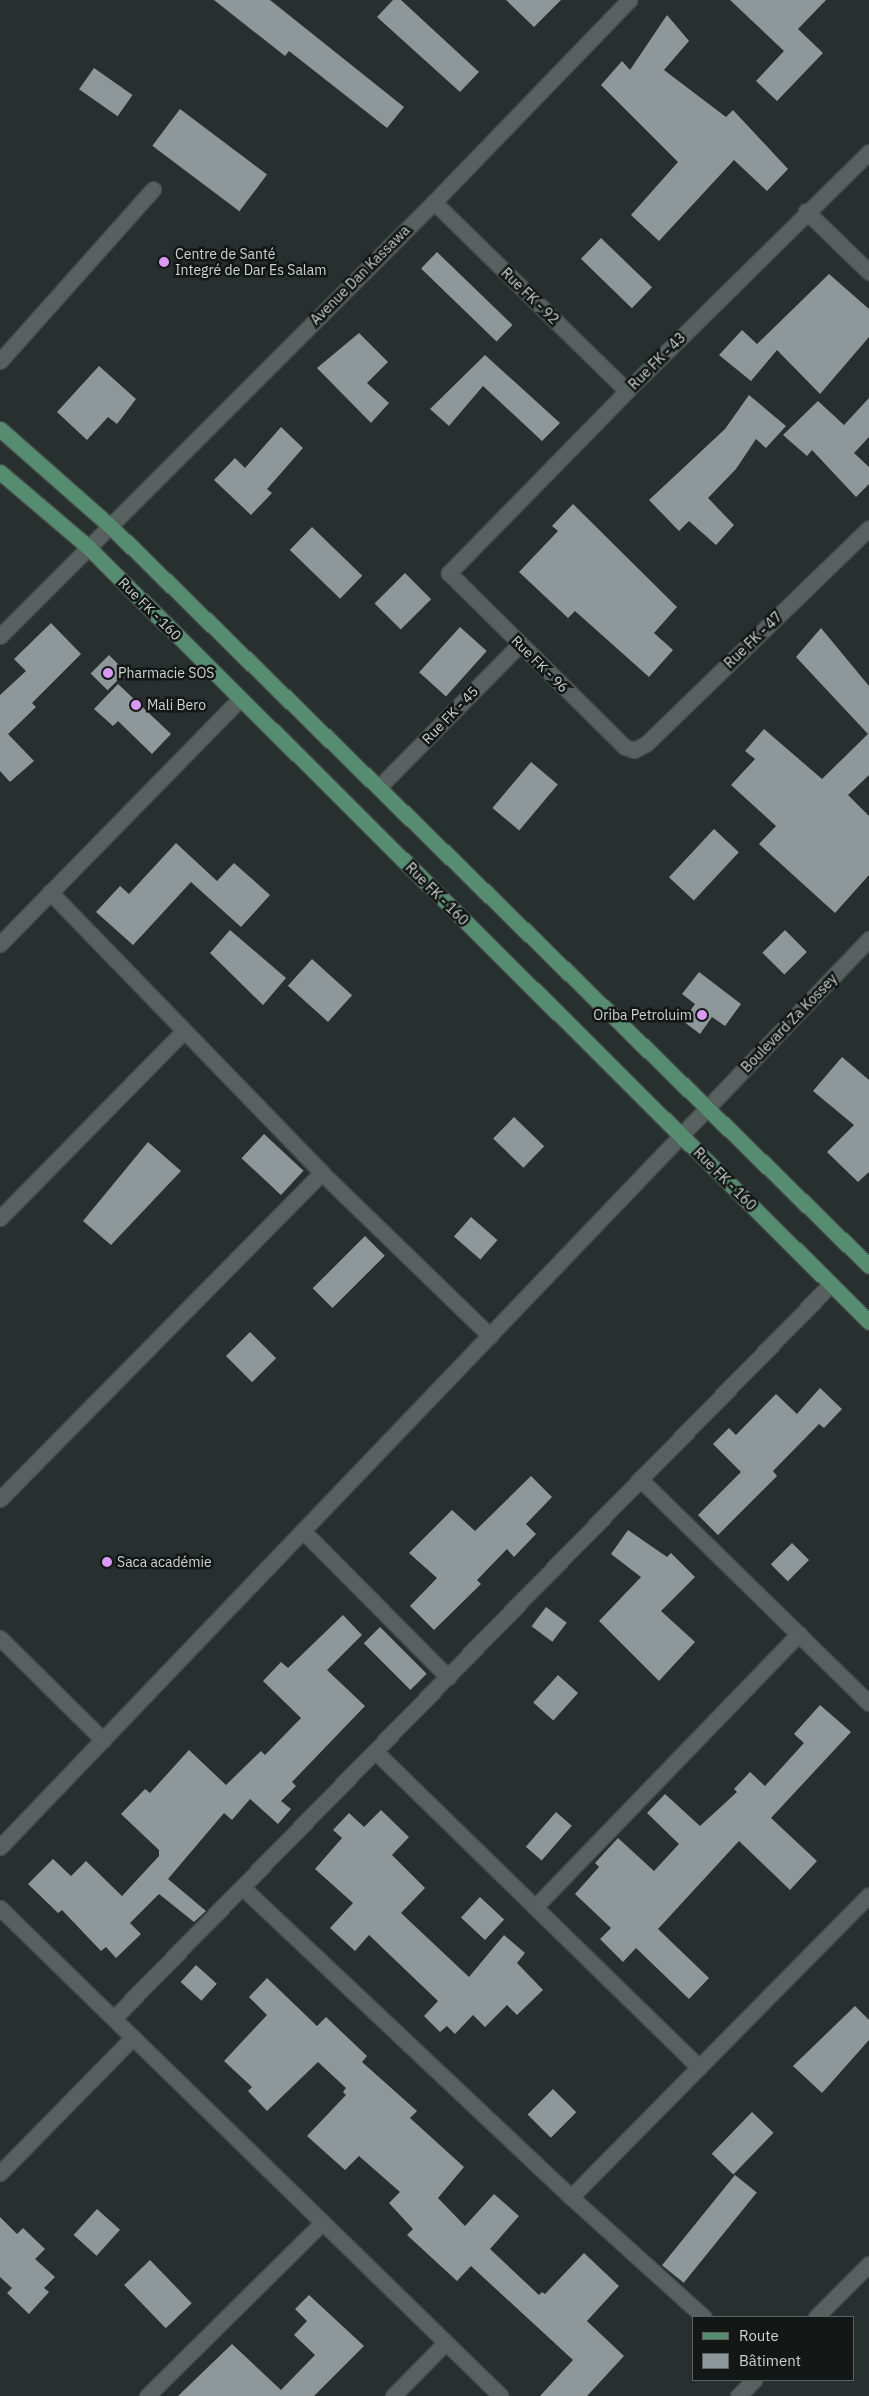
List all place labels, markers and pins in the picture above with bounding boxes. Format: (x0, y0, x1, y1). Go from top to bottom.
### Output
place label: Centre de Santé Integré de Dar Es Salam (175, 246, 326, 278)
marker: Centre de Santé Integré de Dar Es Salam (157, 255, 171, 269)
place label: Pharmacie SOS (118, 665, 214, 681)
marker: Pharmacie SOS (102, 667, 114, 679)
place label: Mali Bero (147, 697, 206, 713)
marker: Mali Bero (129, 698, 143, 712)
place label: Oriba Petroluim (593, 1007, 692, 1023)
marker: Oriba Petroluim (696, 1009, 708, 1021)
place label: Saca académie (117, 1554, 212, 1570)
marker: Saca académie (101, 1556, 113, 1568)

